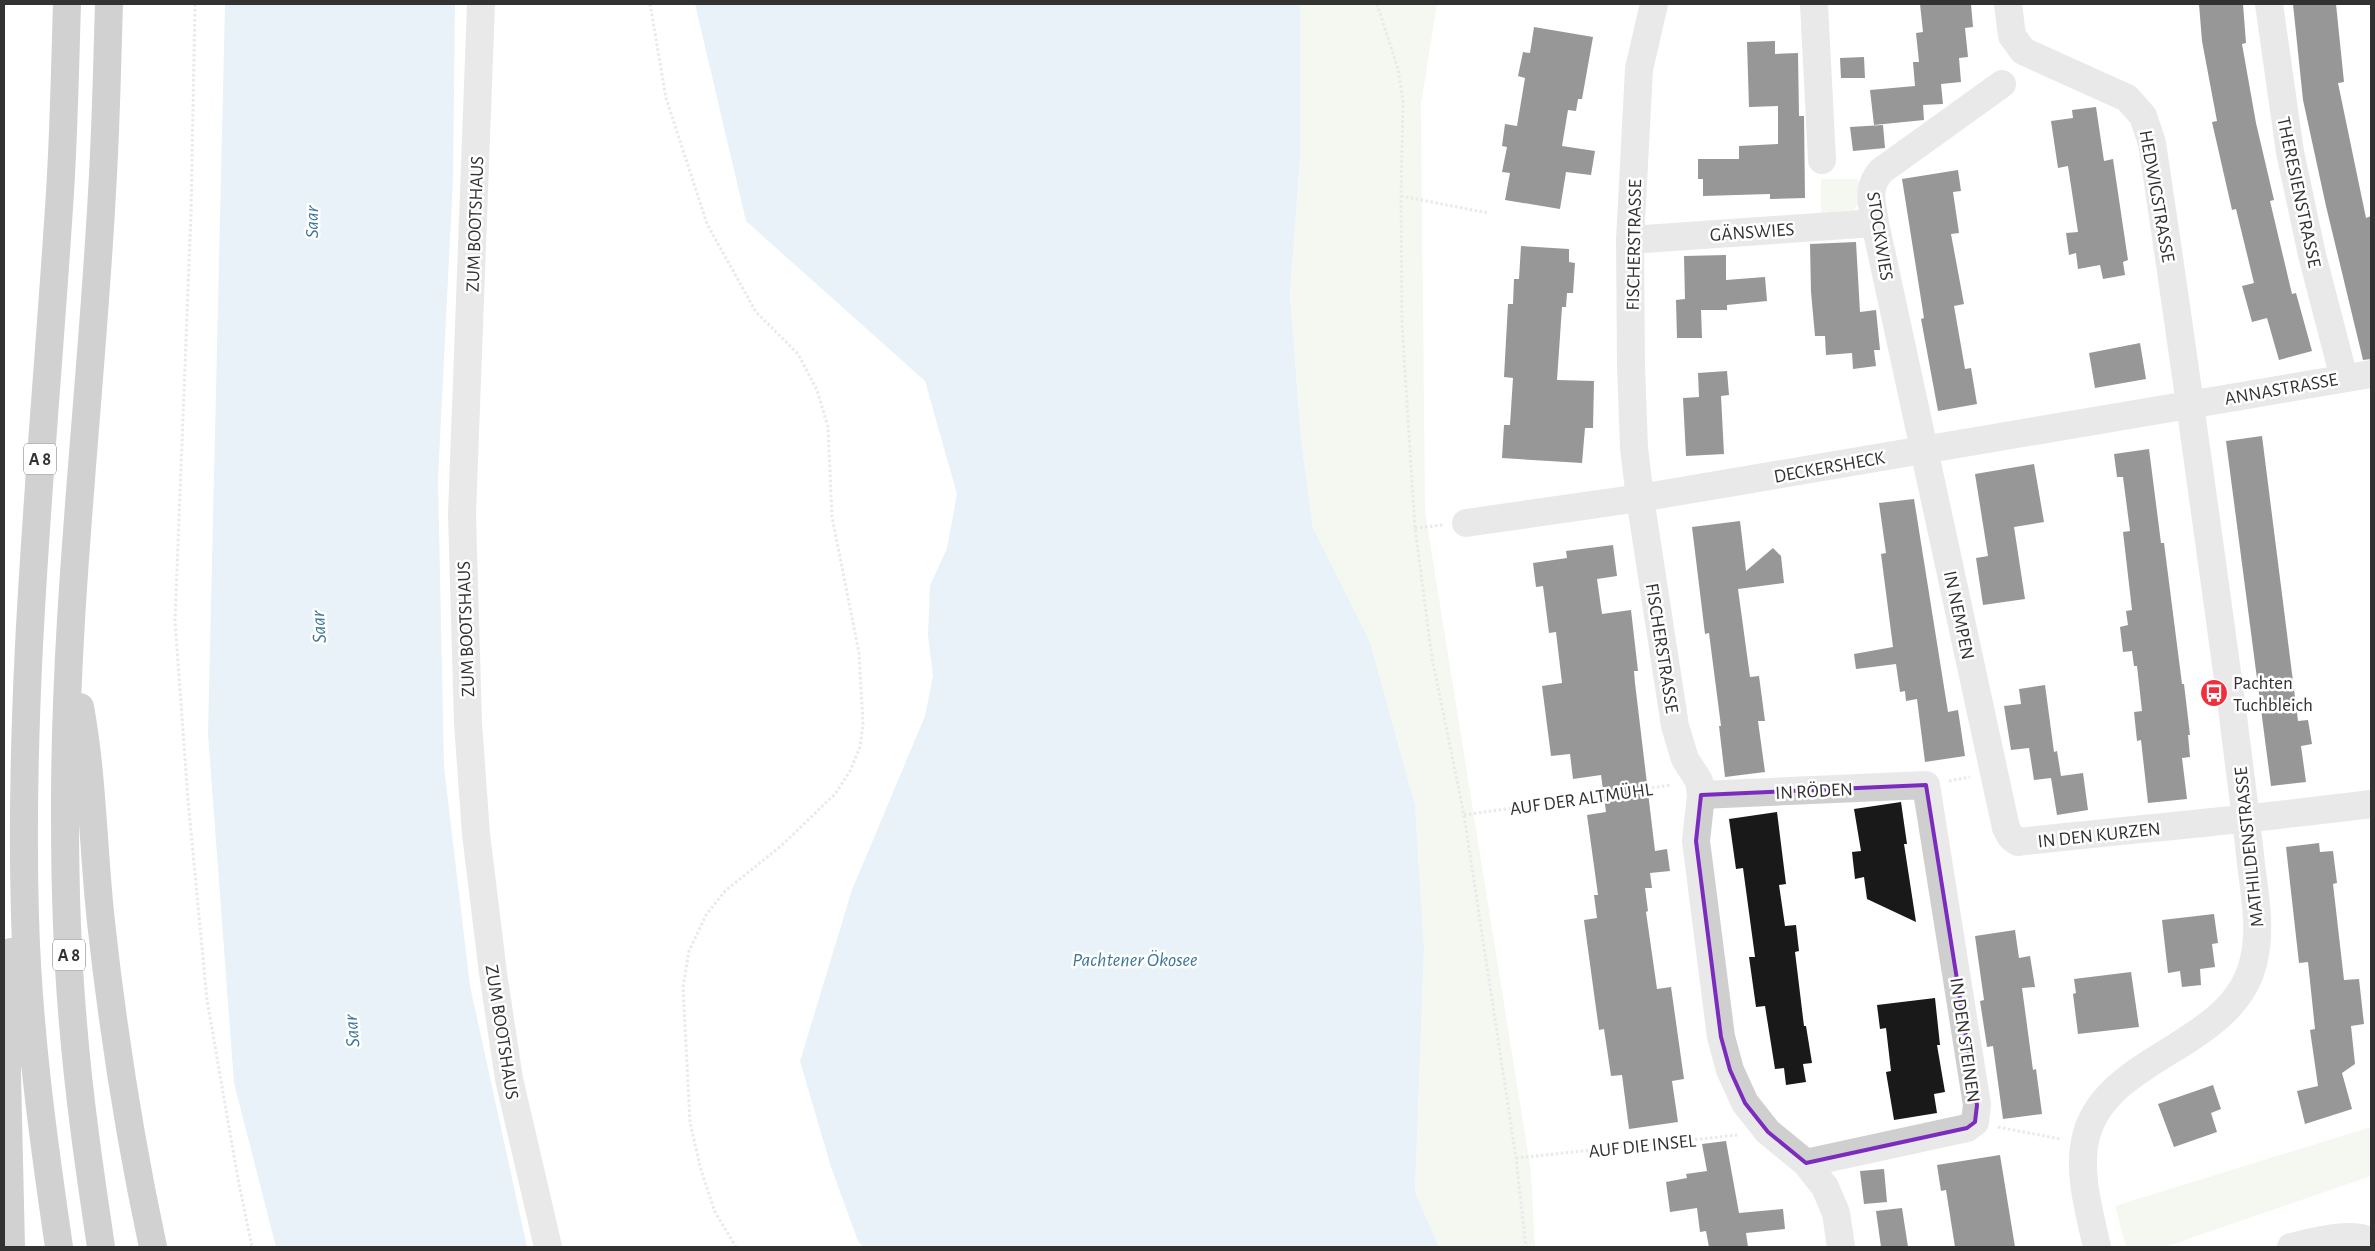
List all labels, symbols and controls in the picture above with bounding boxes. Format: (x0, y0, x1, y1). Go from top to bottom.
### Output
street label: THERESIENSTRASSE (2273, 115, 2324, 270)
street label: HEDWIGSTRASSE (2136, 129, 2178, 264)
street label: ZUM BOOTSHAUS (464, 156, 487, 292)
street label: FISCHERSTRASSE (1624, 179, 1645, 311)
street label: STOCKWIES (1863, 190, 1896, 282)
water label: Saar (302, 205, 322, 238)
street label: GÄNSWIES (1709, 219, 1795, 245)
street label: ANNASTRASSE (2223, 370, 2339, 409)
road number: A 8 (24, 444, 56, 474)
street label: DECKERSHECK (1772, 448, 1887, 487)
street label: ZUM BOOTSHAUS (455, 561, 478, 697)
street label: IN NEMPEN (1940, 569, 1977, 661)
street label: FISCHERSTRASSE (1642, 582, 1681, 715)
water label: Saar (308, 609, 330, 644)
place label: Pachten Tuchbleich (2233, 674, 2313, 715)
bus stop icon: Pachten Tuchbleich (2199, 678, 2229, 708)
street label: MATHILDENSTRASSE (2232, 766, 2267, 928)
street label: AUF DER ALTMÜHL (1508, 779, 1654, 819)
street label: IN RÖDEN (1775, 779, 1854, 803)
street label: IN DEN KURZEN (2037, 820, 2162, 851)
road number: A 8 (53, 940, 85, 970)
water label: Pachtener Ökosee (1072, 950, 1198, 970)
street label: ZUM BOOTSHAUS (481, 964, 522, 1101)
street label: IN DEN STEINEN (1946, 976, 1983, 1104)
water label: Saar (341, 1013, 363, 1048)
street label: AUF DIE INSEL (1588, 1131, 1697, 1162)

